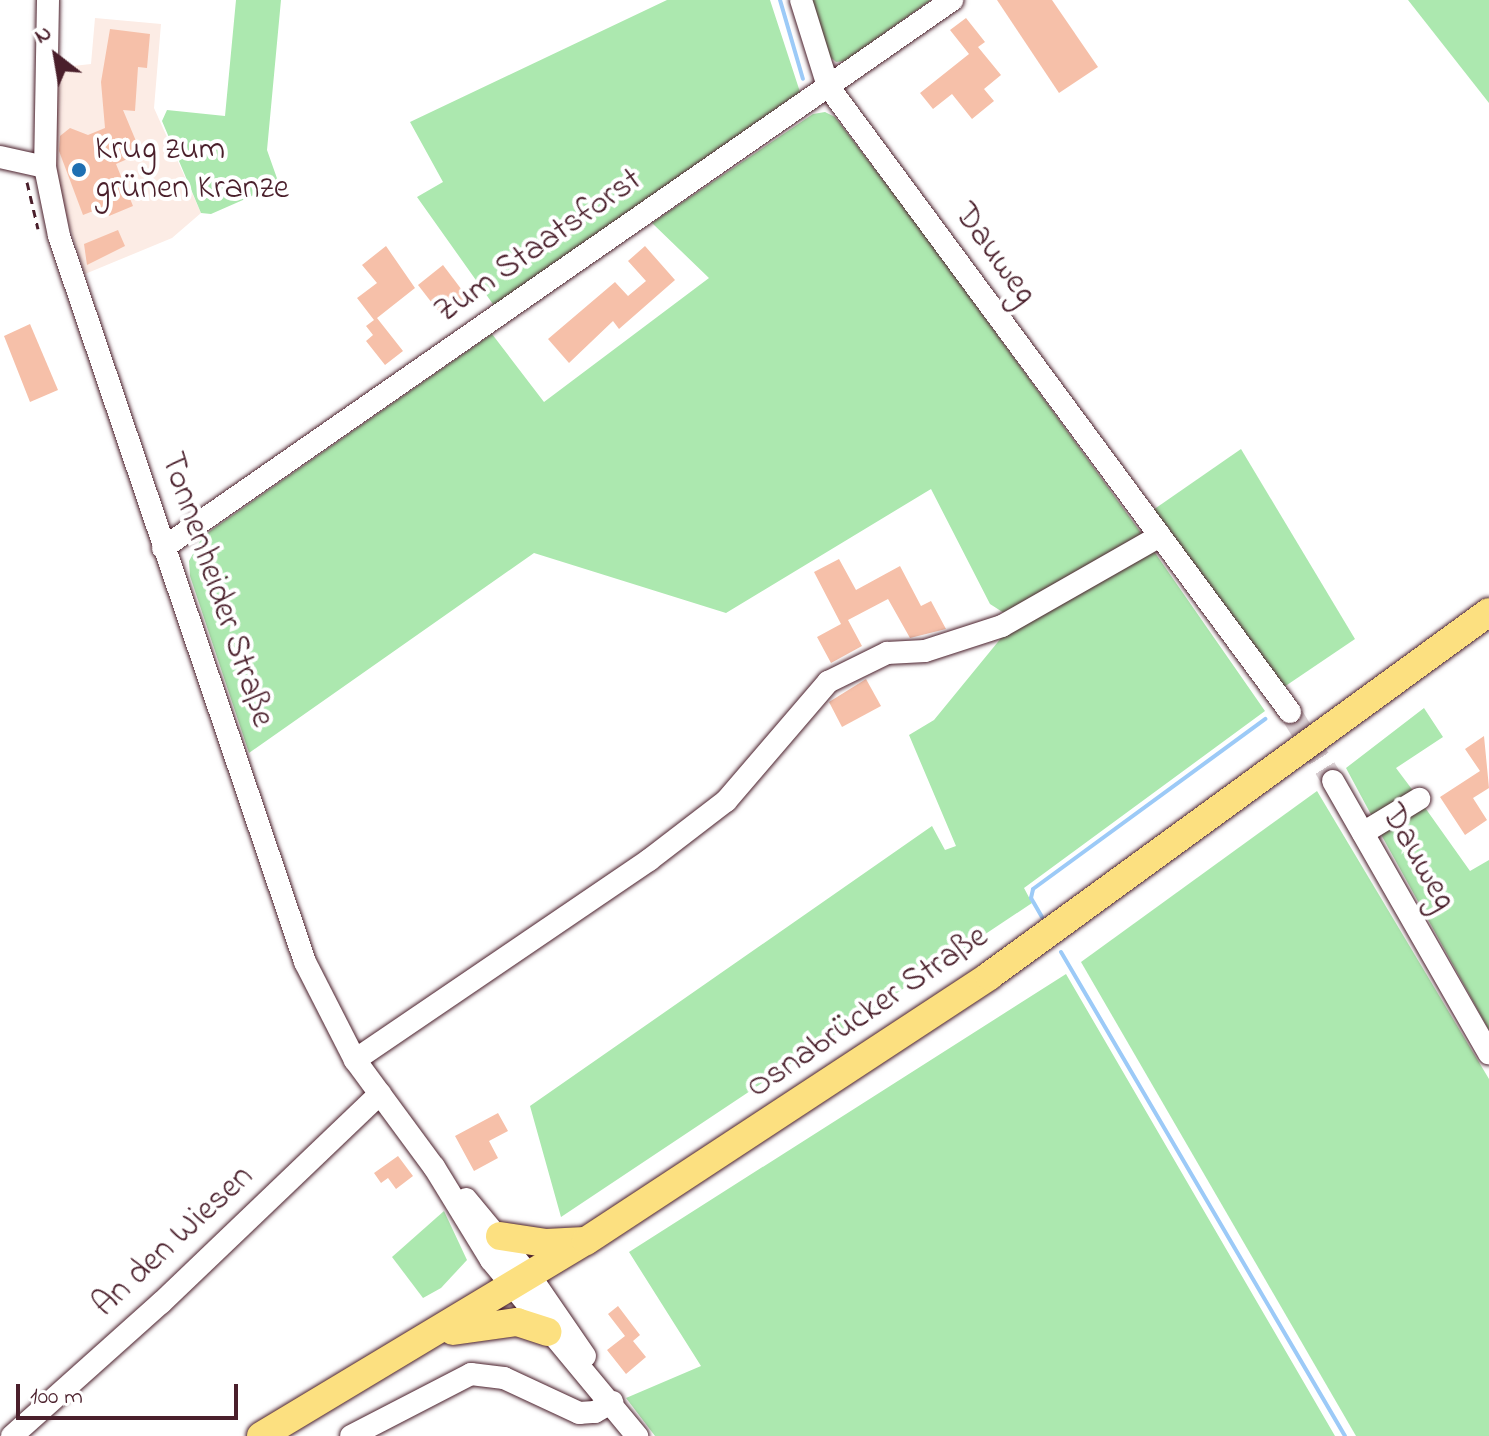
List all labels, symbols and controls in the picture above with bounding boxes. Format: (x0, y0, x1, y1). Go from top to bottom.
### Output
north arrow (16, 16, 96, 96)
text: N (29, 18, 58, 53)
place label: Krug zum grünen Kranze (95, 130, 289, 210)
marker: Krug zum grünen Kranze (70, 161, 88, 179)
street label: Zum Staatsforst (428, 161, 650, 333)
street label: Dauweg (944, 196, 1044, 314)
street label: Tonnenheider Straße (150, 448, 282, 732)
street label: Dauweg (1370, 798, 1464, 918)
street label: Osnabrücker Straße (740, 917, 996, 1109)
street label: An den Wiesen (85, 1157, 263, 1327)
scale bar (20, 1368, 242, 1418)
text: 100 m (30, 1380, 83, 1415)

